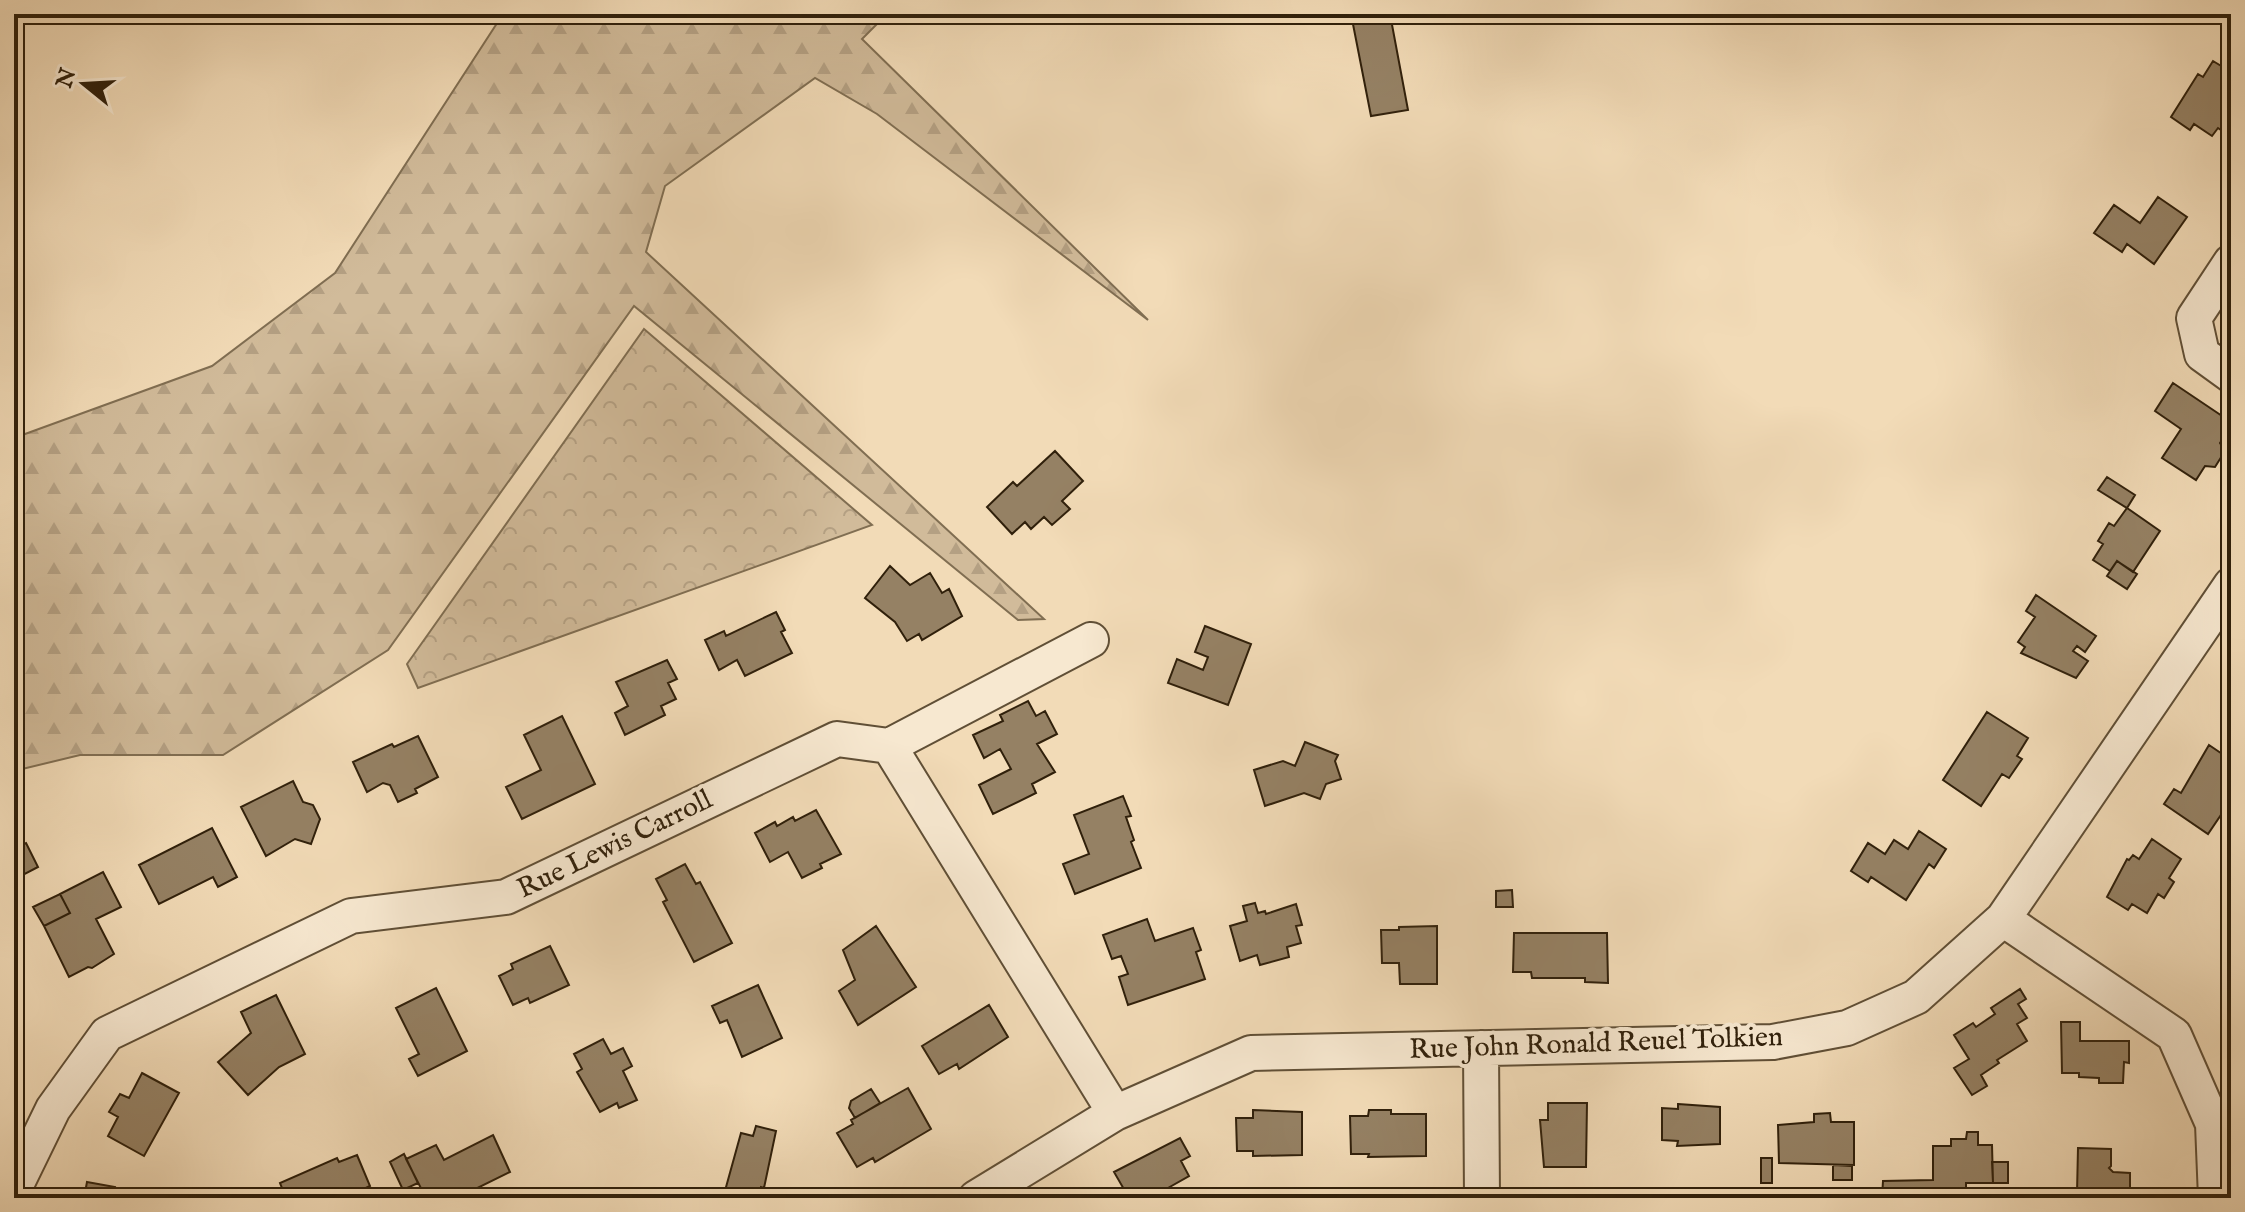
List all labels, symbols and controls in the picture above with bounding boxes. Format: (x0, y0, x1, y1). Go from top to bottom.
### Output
north arrow (44, 44, 124, 124)
text: N (50, 65, 83, 93)
street label: Rue Lewis Carroll (512, 783, 718, 907)
street label: Rue John Ronald Reuel Tolkien (1409, 1020, 1783, 1068)

